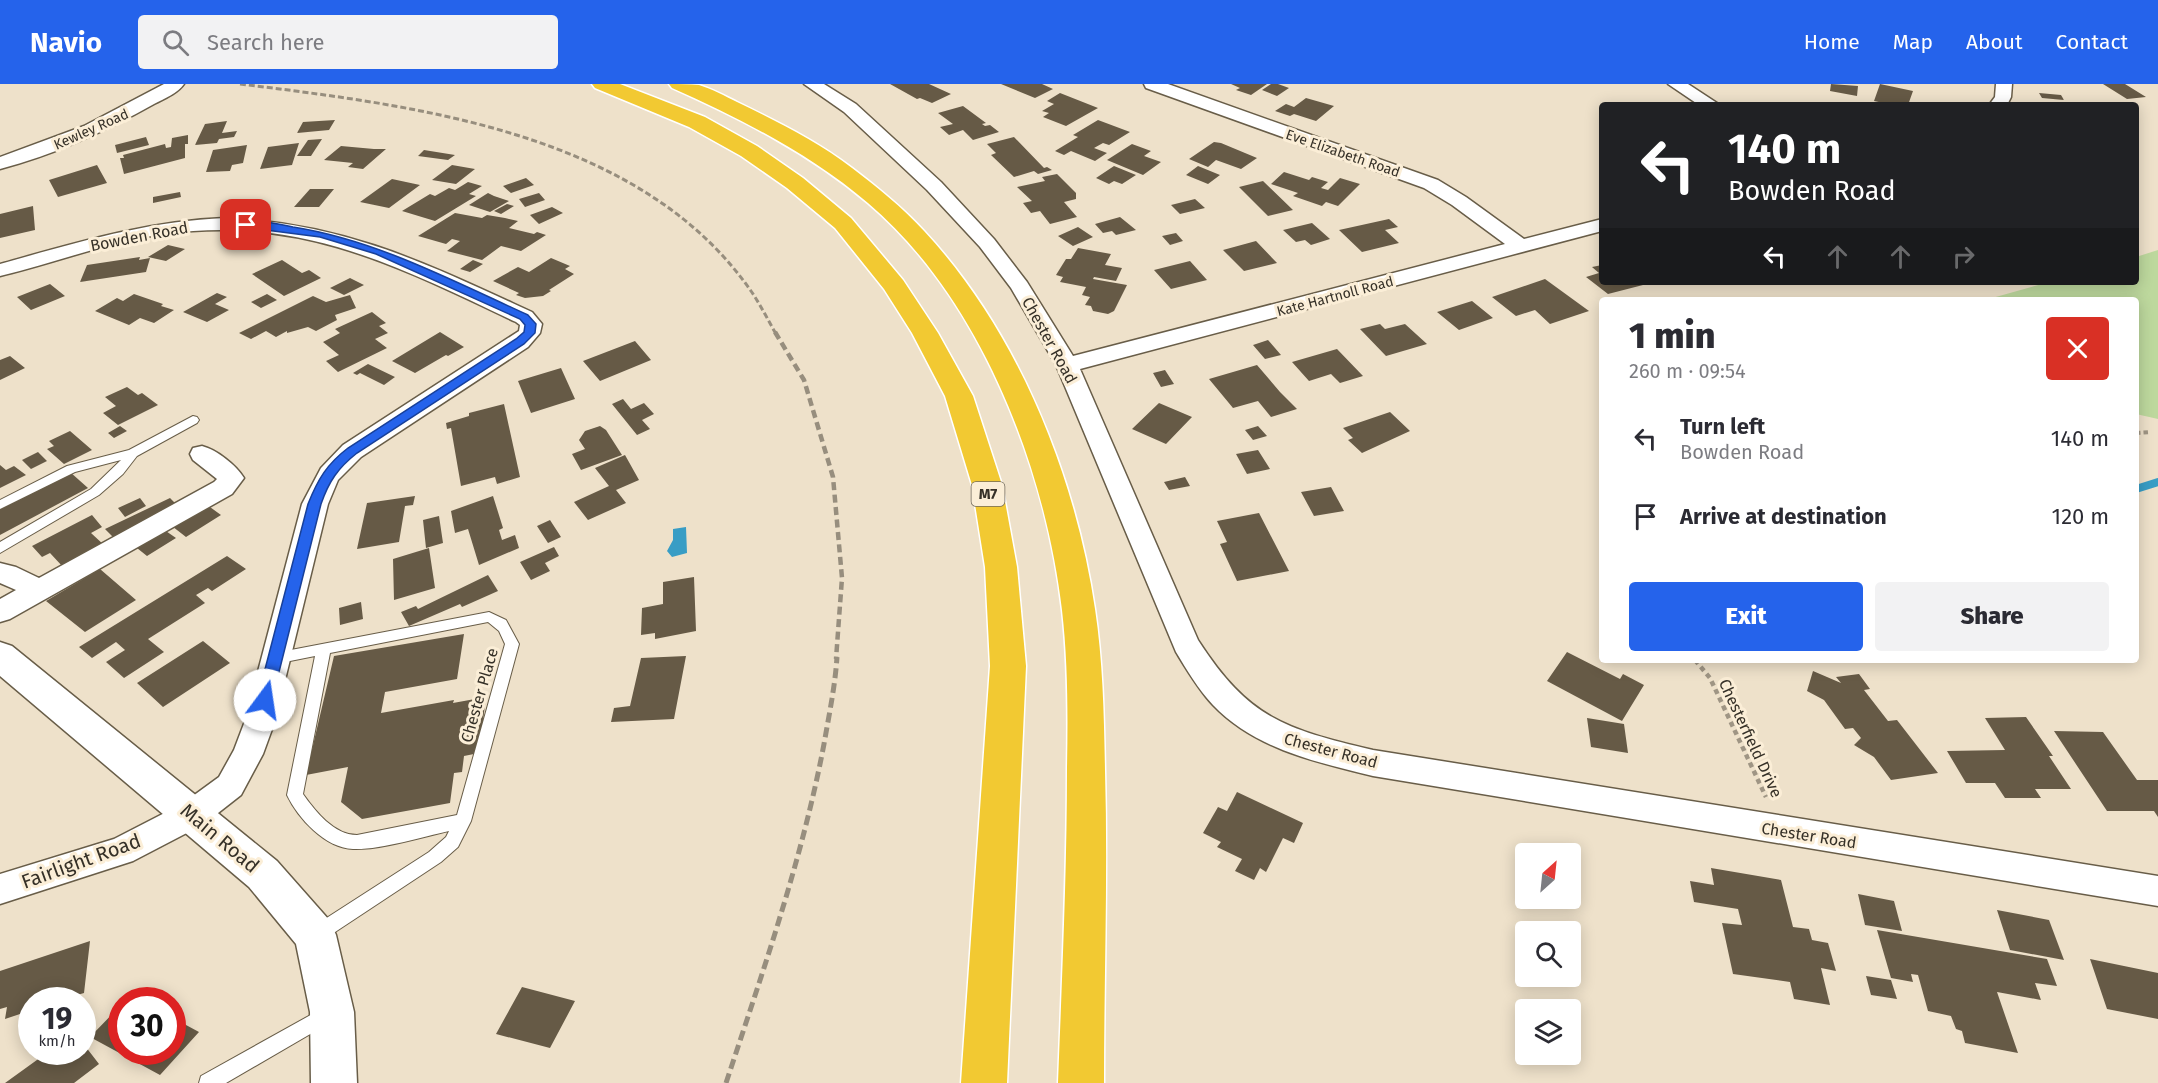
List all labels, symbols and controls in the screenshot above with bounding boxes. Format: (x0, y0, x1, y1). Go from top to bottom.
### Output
search box (138, 15, 558, 69)
text: Navio (30, 26, 102, 59)
icon: search (159, 26, 192, 59)
text: Search here (207, 29, 325, 56)
text: Home (1804, 29, 1860, 55)
text: Map (1893, 29, 1933, 55)
text: About (1966, 29, 2023, 55)
text: Contact (2056, 29, 2128, 55)
street label: Kewley Road (51, 105, 131, 154)
text: 140 m (1728, 124, 1841, 174)
street label: Eve Elizabeth Road (1284, 126, 1402, 181)
icon: left (1629, 126, 1707, 204)
text: Bowden Road (1728, 175, 1896, 207)
pin (220, 199, 271, 250)
icon: arrive (229, 208, 262, 241)
street label: Bowden Road (89, 218, 190, 255)
icon: left (1758, 240, 1791, 273)
icon: ahead (1821, 240, 1854, 273)
icon: ahead (1884, 240, 1917, 273)
icon: right (1947, 240, 1980, 273)
street label: Kate Hartnoll Road (1275, 273, 1395, 320)
street label: Chester Road (1018, 294, 1081, 387)
text: 1 min (1629, 314, 1715, 358)
button: close (2046, 317, 2109, 380)
text: 260 m · 09:54 (1629, 359, 1746, 383)
text: Turn left (1680, 413, 1765, 440)
icon: left (1629, 422, 1662, 455)
text: 140 m (2051, 425, 2109, 452)
text: Bowden Road (1680, 440, 1804, 464)
road number: M7 (972, 482, 1004, 506)
icon: arrive (1629, 500, 1662, 533)
text: Arrive at destination (1680, 503, 1887, 530)
text: 120 m (2052, 503, 2109, 530)
button: Exit (1629, 582, 1863, 651)
button: Share (1875, 582, 2109, 651)
street label: Chester Place (457, 646, 502, 745)
position arrow (233, 668, 297, 732)
street label: Chesterfield Drive (1715, 676, 1786, 801)
street label: Chester Road (1282, 729, 1380, 772)
street label: Main Road (176, 798, 264, 878)
street label: Chester Road (1760, 819, 1858, 852)
street label: Fairlight Road (18, 828, 144, 894)
north arrow (1515, 843, 1581, 909)
map controls (1515, 843, 1581, 1065)
button: search (1515, 921, 1581, 987)
speed limit sign: 30 (108, 987, 186, 1065)
button: layers (1515, 999, 1581, 1065)
text: 19 (42, 1001, 72, 1037)
text: km/h (38, 1032, 76, 1050)

